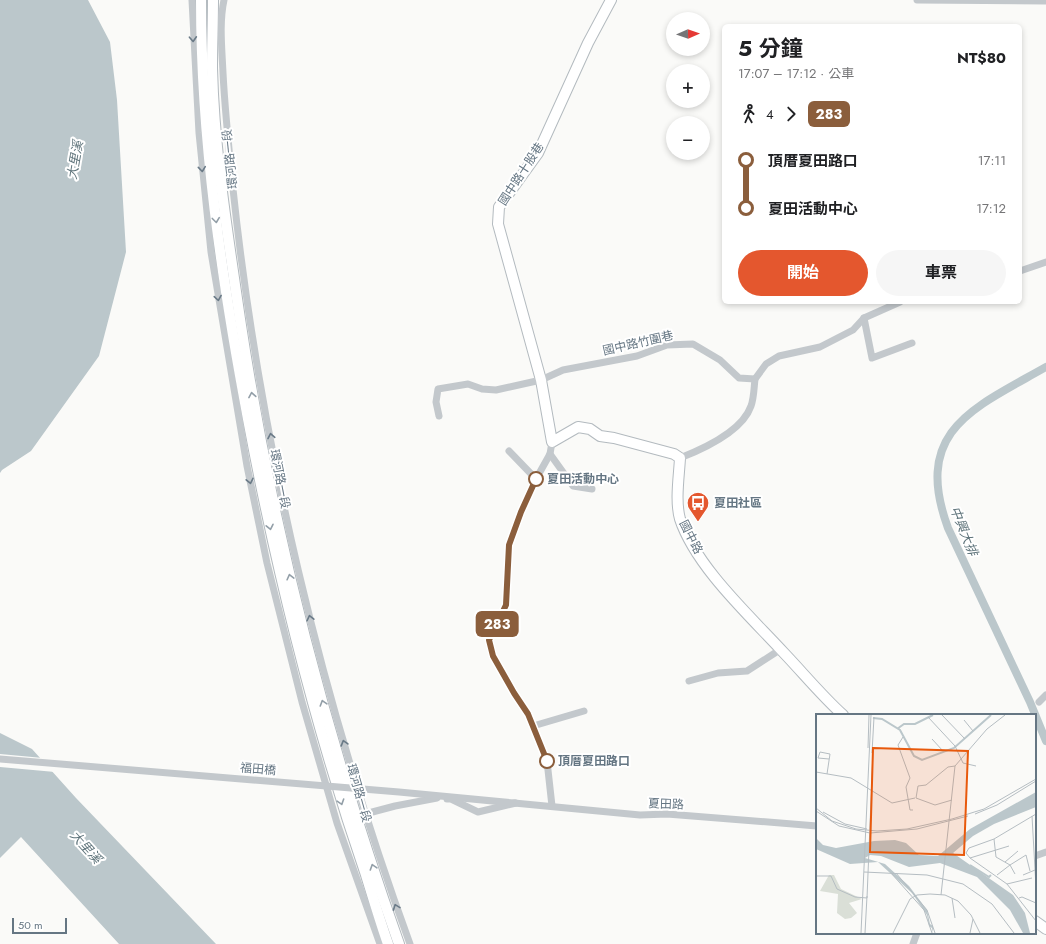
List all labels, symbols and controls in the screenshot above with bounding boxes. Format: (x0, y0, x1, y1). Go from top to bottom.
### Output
north arrow (666, 12, 710, 56)
map controls (666, 12, 710, 160)
text: 5 分鐘 (738, 32, 803, 64)
one-way arrow (189, 36, 197, 42)
text: NT$80 (957, 47, 1006, 69)
button: + (666, 64, 710, 108)
text: 17:07 – 17:12 · 公車 (738, 64, 854, 83)
icon: walk (738, 103, 760, 125)
icon: forward (780, 103, 802, 125)
text: 283 (816, 104, 842, 124)
text: 4 (766, 105, 774, 124)
button: − (666, 116, 710, 160)
street label: 環河路一段 (218, 128, 242, 190)
water label: 大里溪 (62, 137, 88, 181)
street label: 國中路十股巷 (494, 139, 548, 209)
text: 頂厝夏田路口 (768, 150, 858, 172)
text: 17:11 (978, 151, 1006, 170)
one-way arrow (198, 166, 207, 172)
text: 夏田活動中心 (768, 198, 858, 220)
text: 17:12 (976, 199, 1006, 218)
one-way arrow (211, 217, 220, 223)
button: 開始 (738, 250, 868, 296)
button: 車票 (876, 250, 1006, 296)
one-way arrow (213, 294, 222, 301)
street label: 國中路竹圍巷 (601, 326, 675, 360)
one-way arrow (249, 392, 257, 398)
one-way arrow (267, 433, 276, 439)
street label: 環河路一段 (265, 448, 295, 510)
place label: 夏田活動中心 (547, 470, 619, 488)
marker: 夏田活動中心 (528, 471, 544, 487)
one-way arrow (246, 478, 254, 484)
bus stop icon: 夏田社區 (685, 490, 711, 523)
place label: 夏田社區 (714, 494, 762, 512)
water label: 中興大排 (945, 503, 983, 561)
street label: 國中路 (675, 517, 707, 557)
one-way arrow (266, 524, 274, 531)
one-way arrow (286, 574, 295, 581)
line badge: 283 (474, 611, 520, 637)
text: 283 (484, 614, 510, 634)
one-way arrow (306, 615, 315, 622)
one-way arrow (319, 699, 328, 706)
inset map (816, 714, 1036, 934)
one-way arrow (340, 740, 349, 747)
place label: 頂厝夏田路口 (558, 752, 630, 770)
marker: 頂厝夏田路口 (539, 753, 555, 769)
street label: 福田橋 (239, 758, 277, 780)
street label: 環河路一段 (342, 762, 376, 824)
street label: 夏田路 (648, 794, 684, 814)
one-way arrow (336, 799, 345, 806)
water label: 大里溪 (66, 826, 107, 869)
one-way arrow (369, 864, 378, 871)
one-way arrow (393, 904, 401, 911)
scale bar (12, 916, 67, 935)
text: 50 m (18, 917, 43, 933)

